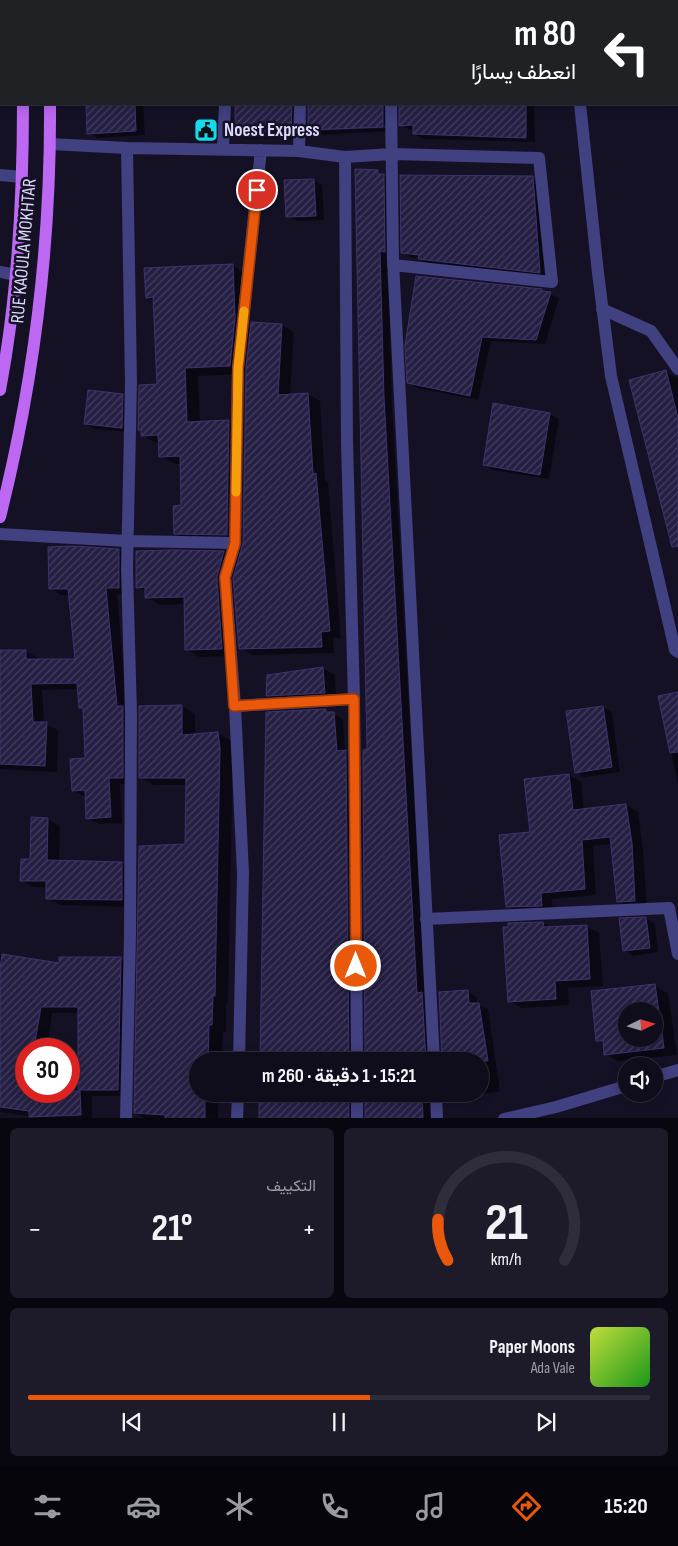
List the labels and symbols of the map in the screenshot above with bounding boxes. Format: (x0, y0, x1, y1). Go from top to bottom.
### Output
public building icon: Noest Express (193, 117, 219, 143)
place label: Noest Express (224, 119, 320, 142)
pin (236, 169, 278, 211)
street label: RUE KAOULA MOKHTAR (6, 177, 42, 324)
position arrow (329, 939, 381, 991)
north arrow (618, 1002, 662, 1048)
speed limit sign: 30 (15, 1038, 80, 1103)

